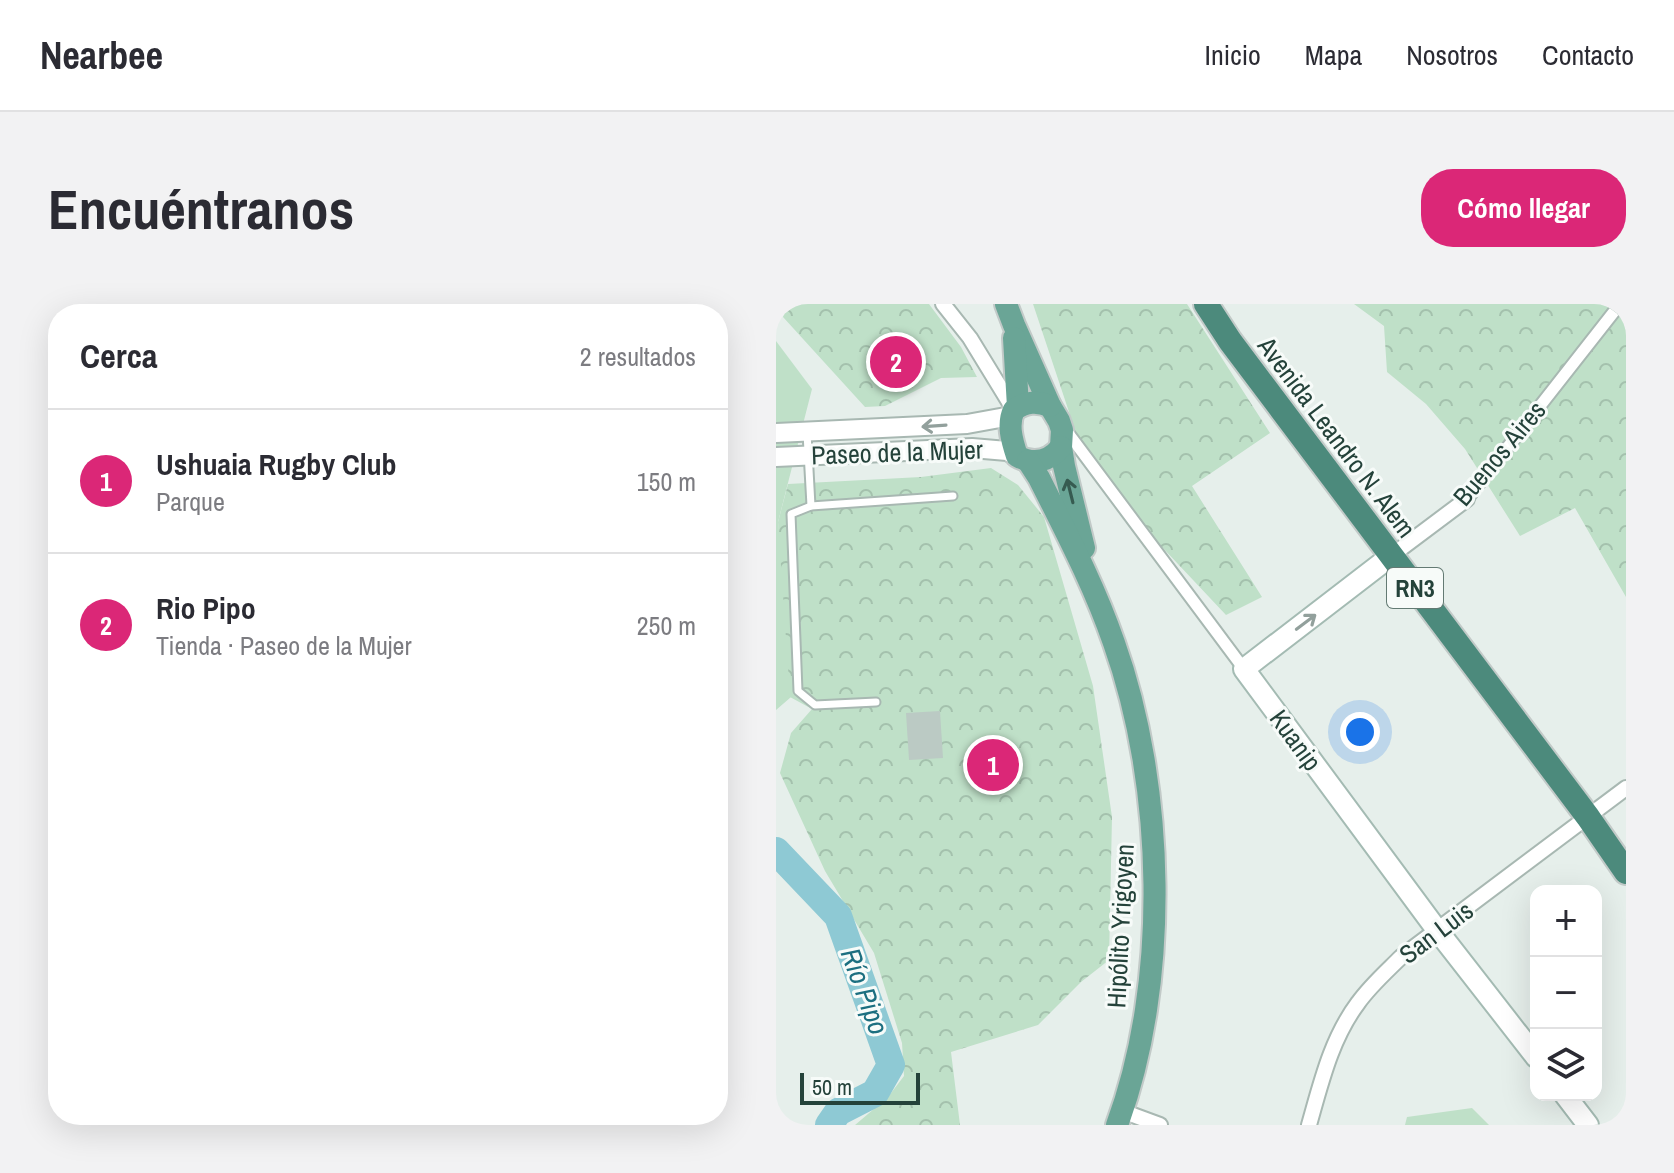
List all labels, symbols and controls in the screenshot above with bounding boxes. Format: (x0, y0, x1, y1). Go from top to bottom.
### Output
text: Nearbee (40, 30, 163, 81)
text: Inicio (1205, 36, 1261, 74)
text: Mapa (1305, 36, 1362, 74)
text: Nosotros (1406, 36, 1498, 74)
text: Contacto (1542, 36, 1634, 74)
button: Cómo llegar (1421, 169, 1626, 247)
text: Encuéntranos (48, 171, 354, 246)
street label: Avenida Leandro N. Alem (1249, 329, 1424, 544)
pin: 2 (870, 332, 922, 392)
text: Cerca (80, 333, 158, 379)
text: 2 resultados (580, 339, 696, 374)
street label: Buenos Aires (1445, 393, 1553, 513)
one-way arrow (921, 419, 948, 434)
street label: Paseo de la Mujer (811, 432, 983, 472)
text: Ushuaia Rugby Club (156, 444, 397, 484)
text: 1 (100, 464, 112, 499)
text: 150 m (637, 464, 696, 499)
one-way arrow (1062, 479, 1077, 504)
text: Parque (156, 484, 225, 519)
road number: RN3 (1387, 568, 1443, 608)
text: Rio Pipo (156, 588, 256, 628)
text: 2 (100, 608, 112, 643)
text: 250 m (637, 608, 696, 643)
one-way arrow (1295, 613, 1316, 630)
text: Tienda · Paseo de la Mujer (156, 628, 412, 663)
street label: Kuanip (1262, 702, 1330, 778)
your location (1340, 712, 1380, 752)
pin: 1 (967, 735, 1019, 795)
street label: Hipólito Yrigoyen (1098, 843, 1142, 1009)
map controls (1530, 885, 1602, 1101)
button: + (1530, 885, 1602, 957)
street label: San Luis (1392, 893, 1480, 971)
water label: Río Pipo (832, 943, 898, 1039)
button: − (1530, 957, 1602, 1029)
button: layers (1530, 1029, 1602, 1101)
scale bar (800, 1069, 920, 1105)
text: 50 m (812, 1072, 852, 1102)

